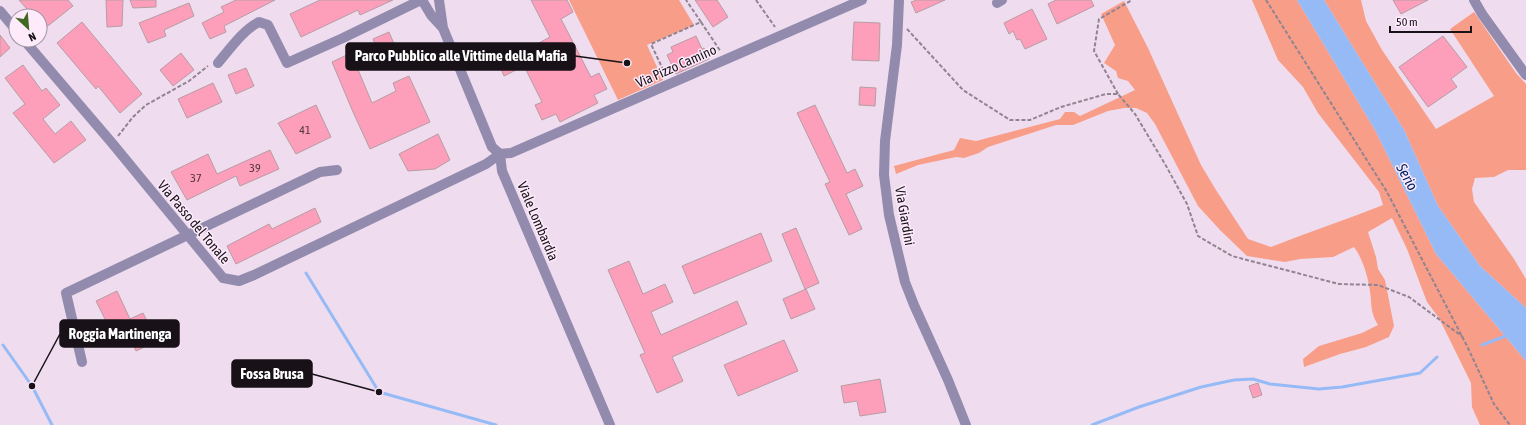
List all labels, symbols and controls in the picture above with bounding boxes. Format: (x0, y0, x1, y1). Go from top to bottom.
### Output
north arrow (8, 8, 48, 48)
scale bar (1390, 8, 1471, 34)
text: 50 m (1396, 15, 1418, 29)
text: N (27, 30, 38, 44)
street label: Via Pizzo Camino (633, 41, 719, 91)
callout: Parco Pubblico alle Vittime della Mafia (346, 43, 575, 70)
text: Parco Pubblico alle Vittime della Mafia (355, 47, 567, 64)
house number: 41 (299, 123, 311, 137)
water label: Serio (1393, 159, 1422, 193)
house number: 39 (249, 161, 261, 175)
house number: 37 (190, 171, 202, 185)
street label: Via Passo del Tonale (155, 177, 233, 267)
street label: Viale Lombardia (514, 179, 562, 263)
street label: Via Giardini (892, 185, 918, 247)
callout: Roggia Martinenga (60, 320, 179, 347)
text: Roggia Martinenga (68, 325, 172, 342)
callout: Fossa Brusa (232, 360, 312, 387)
text: Fossa Brusa (240, 365, 304, 382)

